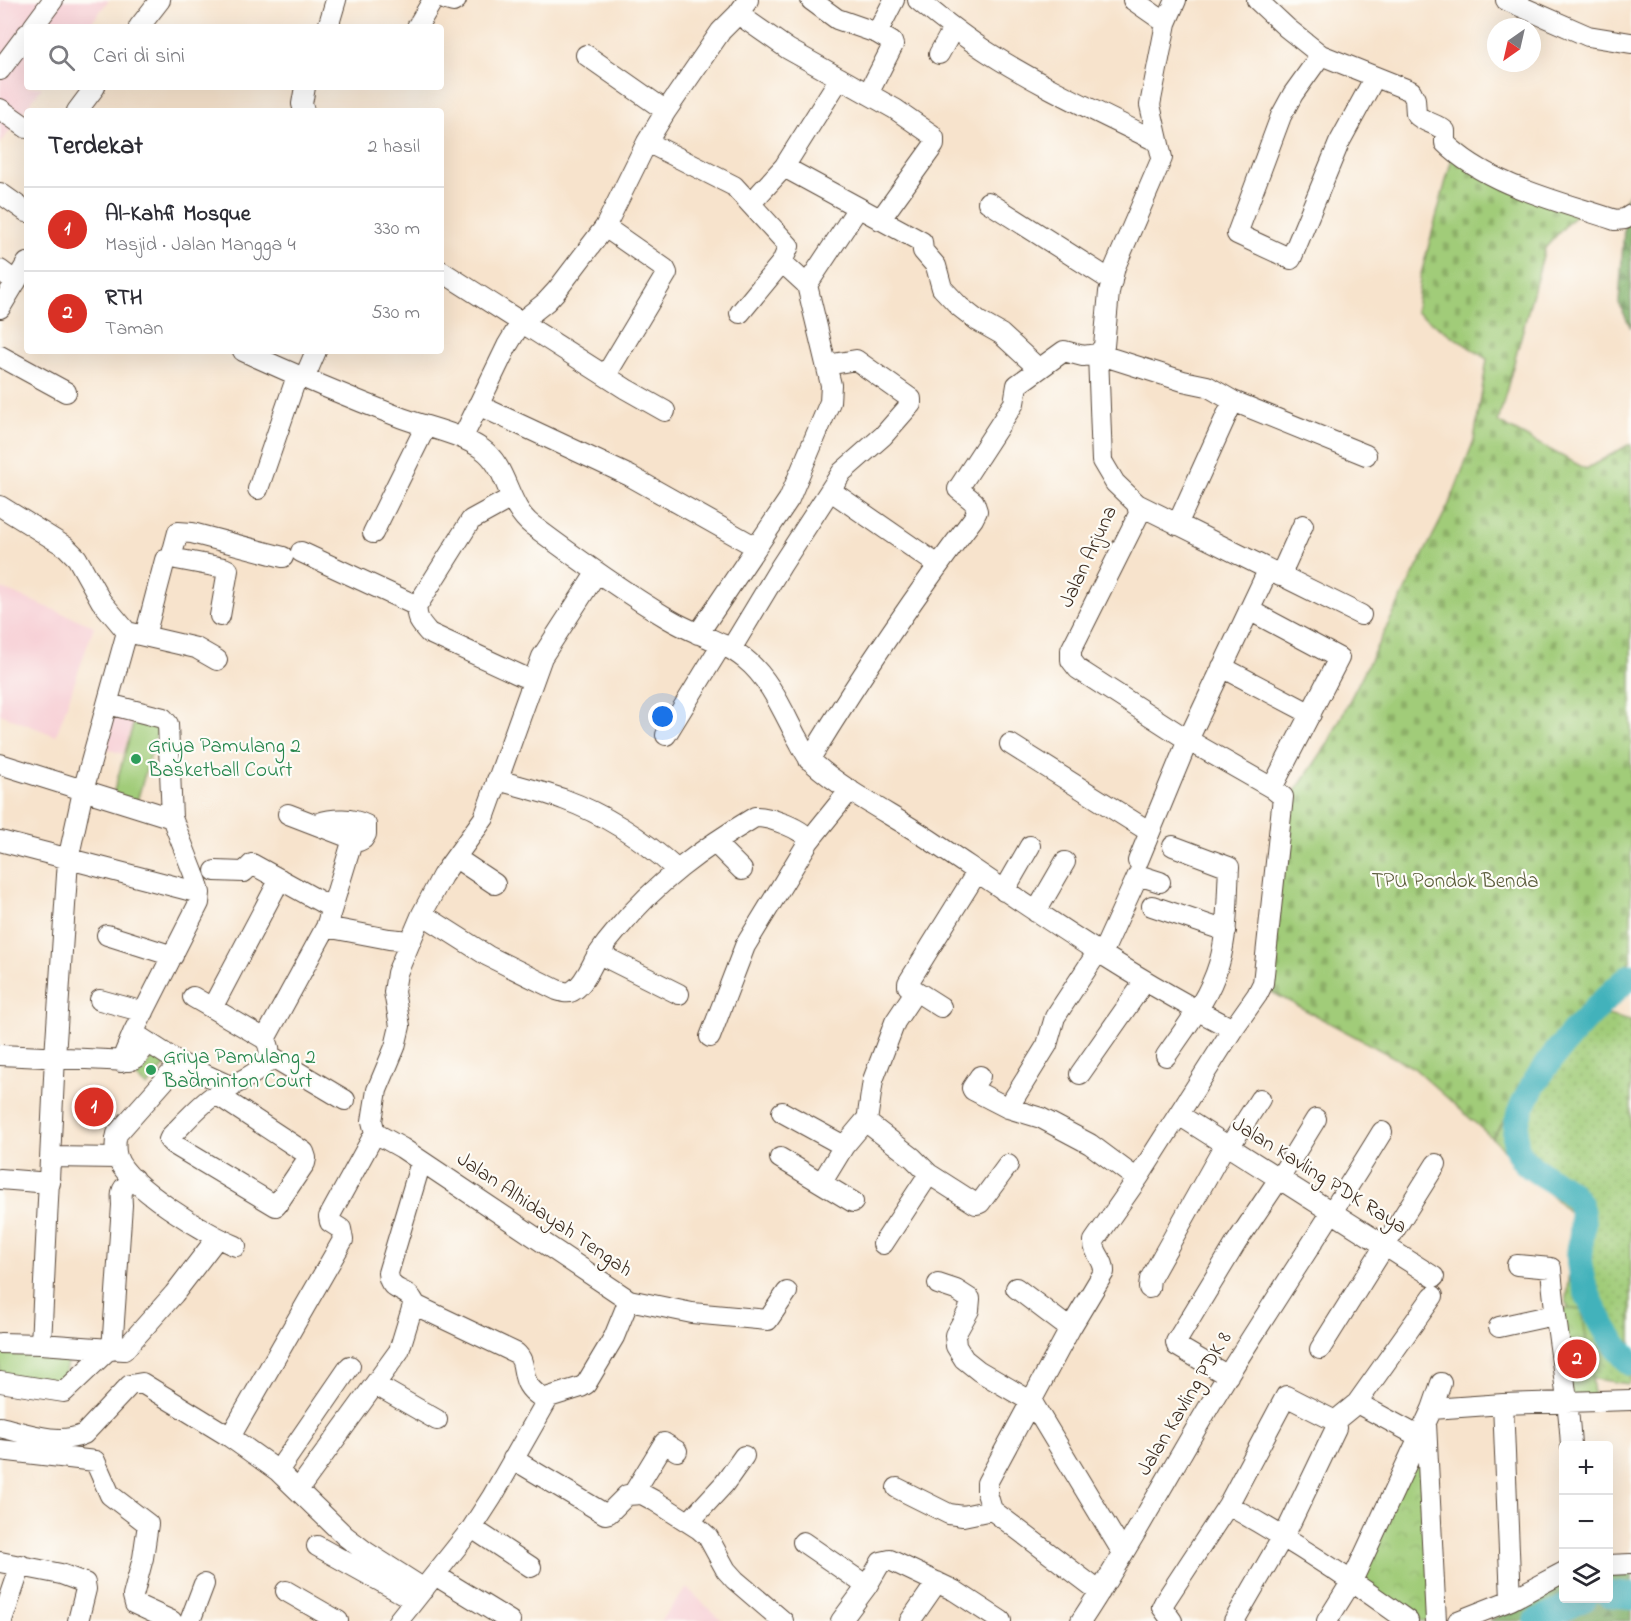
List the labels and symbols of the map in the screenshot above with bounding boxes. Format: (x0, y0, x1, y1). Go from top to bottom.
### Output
north arrow (1487, 18, 1541, 72)
street label: Jalan Arjuna (1052, 501, 1126, 613)
your location (648, 702, 677, 731)
place label: Griya Pamulang 2 Basketball Court (147, 732, 301, 786)
marker: Griya Pamulang 2 Basketball Court (129, 752, 143, 766)
park label: TPU Pondok Benda (1371, 867, 1539, 897)
place label: Griya Pamulang 2 Badminton Court (162, 1043, 316, 1097)
marker: Griya Pamulang 2 Badminton Court (144, 1063, 158, 1077)
pin: 1 (74, 1084, 113, 1130)
street label: Jalan Kavling PDK Raya (1224, 1110, 1413, 1244)
street label: Jalan Alhidayah Tengah (449, 1145, 638, 1287)
street label: Jalan Kavling PDK 8 (1130, 1326, 1242, 1483)
pin: 2 (1558, 1336, 1596, 1382)

